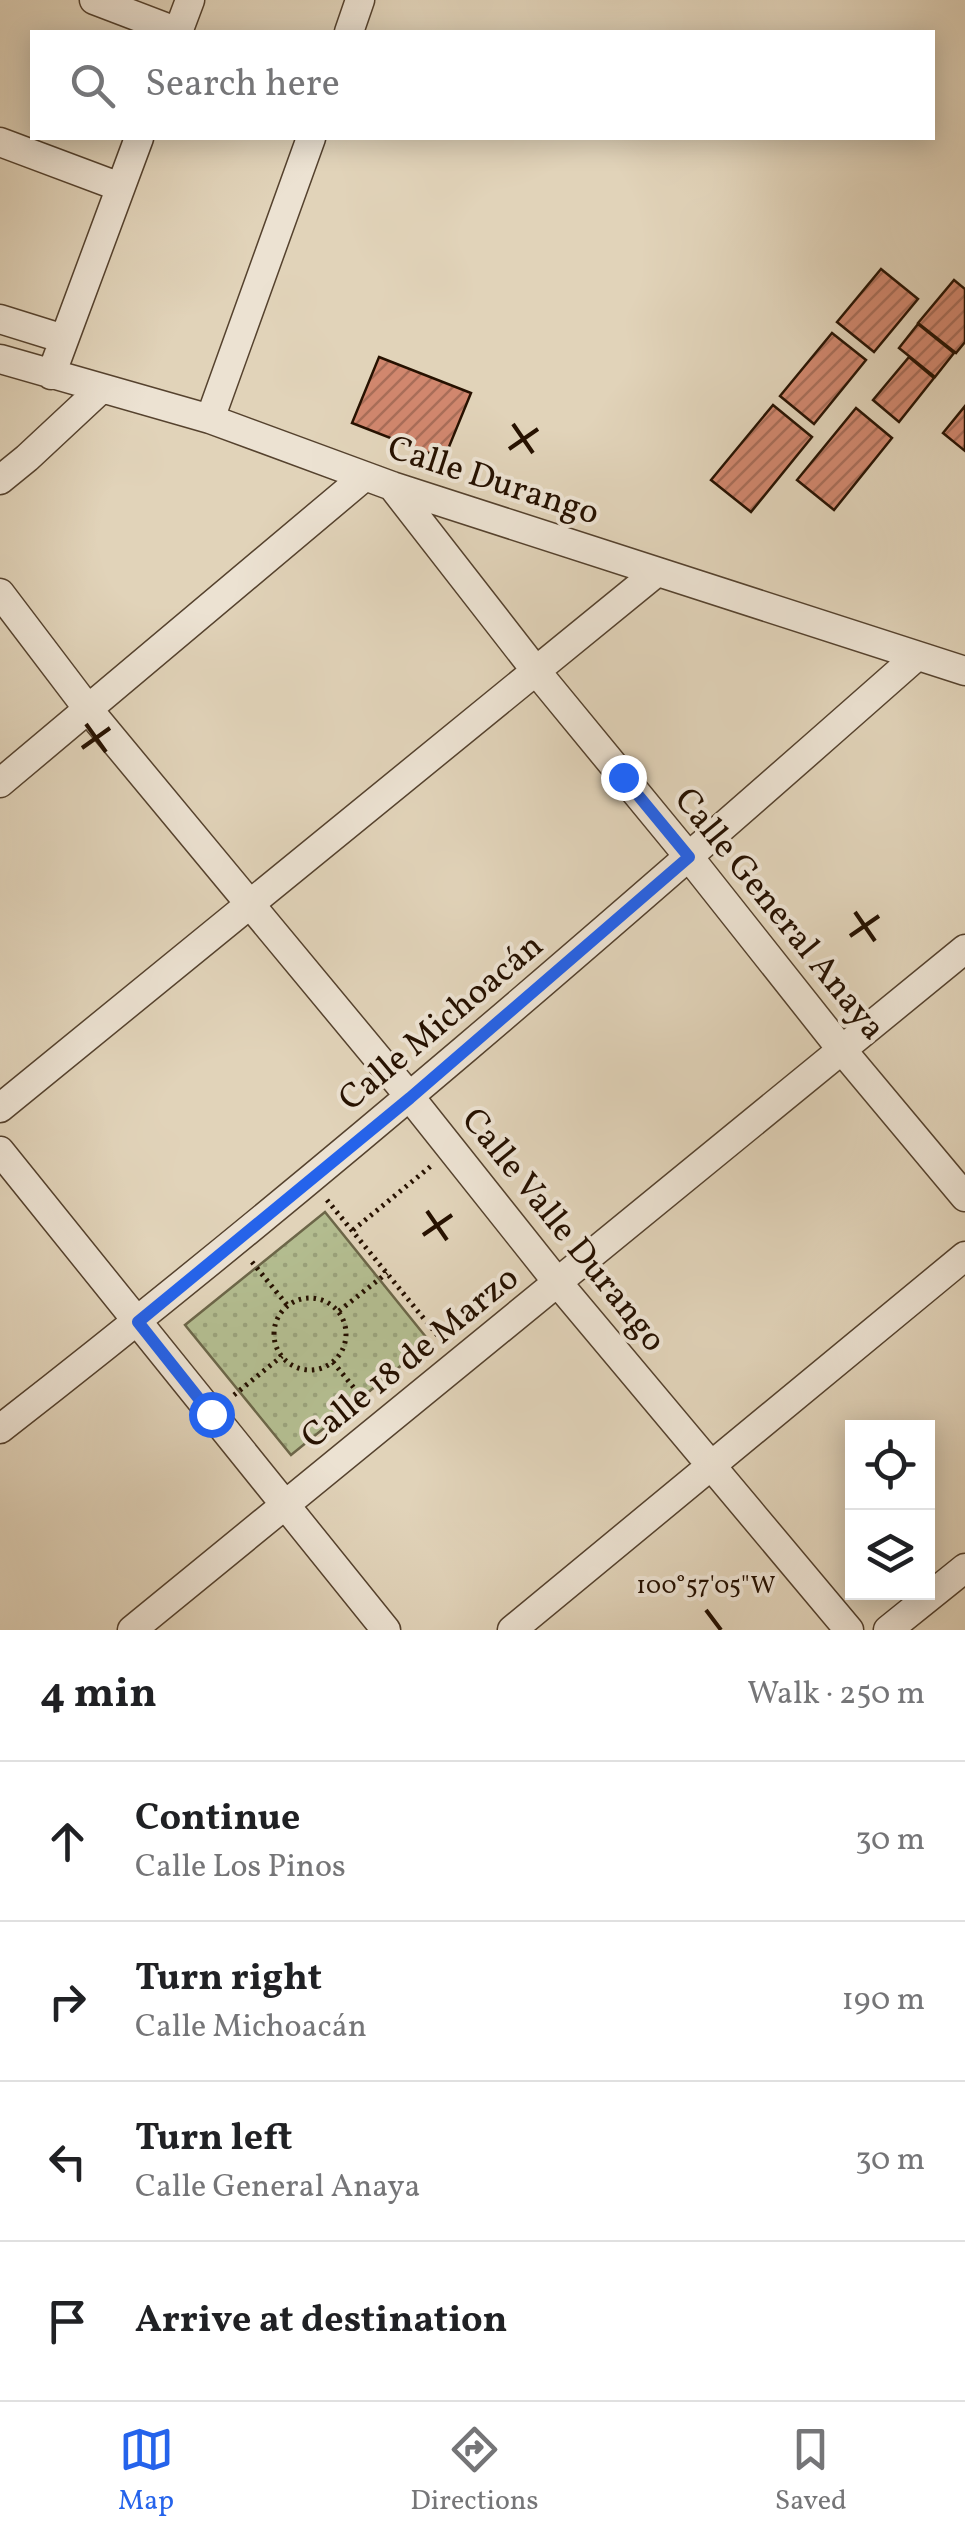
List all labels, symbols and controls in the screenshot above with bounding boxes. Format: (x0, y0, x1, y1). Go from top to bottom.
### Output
search box (30, 30, 935, 140)
icon: search (65, 58, 120, 113)
text: Search here (145, 59, 340, 112)
street label: Calle Durango (381, 425, 605, 539)
route end (601, 755, 647, 801)
street label: Calle General Anaya (662, 778, 896, 1051)
street label: Calle Michoacán (329, 923, 554, 1123)
street label: Calle Valle Durango (449, 1099, 676, 1363)
street label: Calle 18 de Marzo (292, 1256, 530, 1461)
route start (189, 1392, 235, 1438)
map controls (845, 1420, 935, 1600)
button: locate (845, 1420, 935, 1510)
button: layers (845, 1510, 935, 1600)
text: 100°57'05"W (636, 1569, 776, 1604)
text: 4 min (40, 1666, 157, 1725)
text: Walk · 250 m (747, 1673, 925, 1717)
text: Continue (135, 1793, 300, 1846)
icon: ahead (40, 1814, 95, 1869)
text: 30 m (855, 1819, 925, 1863)
text: Calle Los Pinos (135, 1846, 346, 1890)
text: Turn right (135, 1953, 322, 2006)
icon: right (40, 1974, 95, 2029)
text: 190 m (841, 1979, 925, 2023)
text: Calle Michoacán (135, 2006, 367, 2050)
text: Turn left (135, 2113, 292, 2166)
icon: left (40, 2134, 95, 2189)
text: 30 m (855, 2139, 925, 2183)
text: Calle General Anaya (135, 2166, 421, 2210)
icon: arrive (40, 2294, 95, 2349)
text: Arrive at destination (135, 2295, 508, 2348)
tab: Map (118, 2422, 174, 2521)
tab: Directions (410, 2422, 539, 2521)
tab: Saved (775, 2422, 847, 2521)

